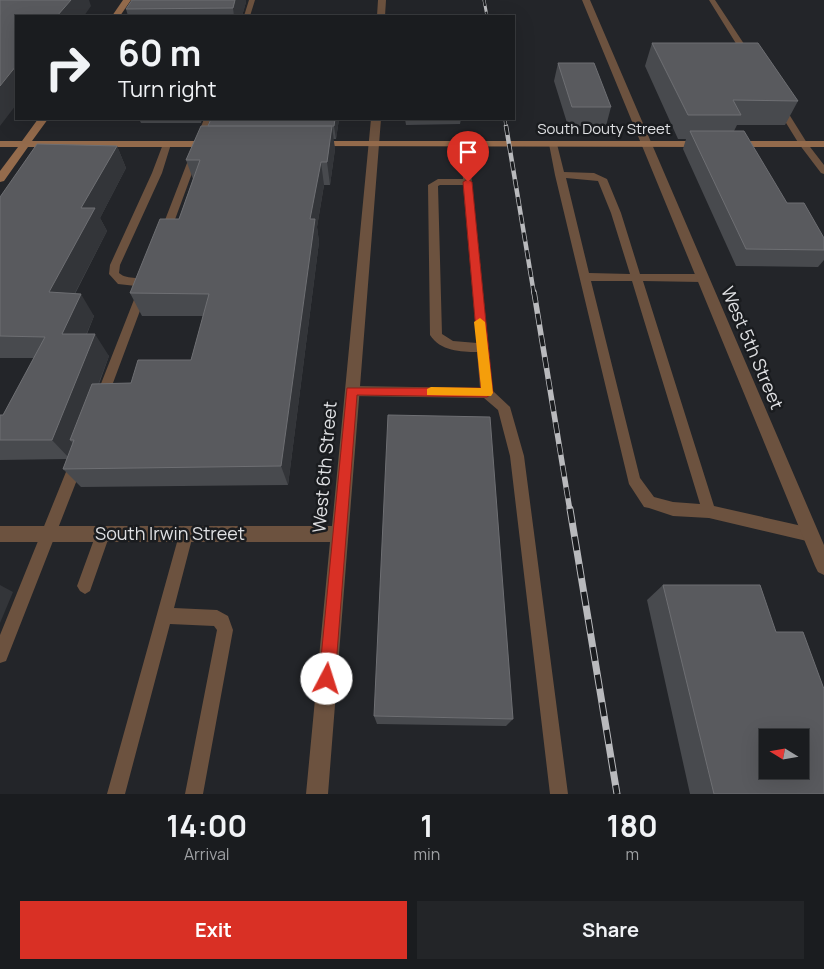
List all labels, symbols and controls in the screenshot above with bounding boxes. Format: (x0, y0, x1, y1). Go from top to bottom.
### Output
text: 60 m (118, 29, 201, 77)
icon: right (35, 35, 100, 100)
text: Turn right (118, 74, 216, 104)
street label: South Douty Street (537, 118, 671, 139)
pin (447, 131, 489, 182)
icon: arrive (454, 138, 482, 166)
street label: West 5th Street (716, 282, 790, 413)
street label: West 6th Street (306, 400, 342, 534)
street label: South Irwin Street (95, 521, 245, 545)
position arrow (300, 652, 352, 704)
north arrow (759, 729, 809, 779)
map controls (759, 729, 809, 779)
text: 14:00 (166, 805, 247, 846)
text: 1 (420, 805, 434, 846)
text: 180 (607, 805, 658, 846)
text: Arrival (184, 843, 230, 865)
text: min (414, 843, 440, 865)
text: m (625, 843, 639, 865)
button: Exit (20, 901, 407, 959)
button: Share (417, 901, 804, 959)

